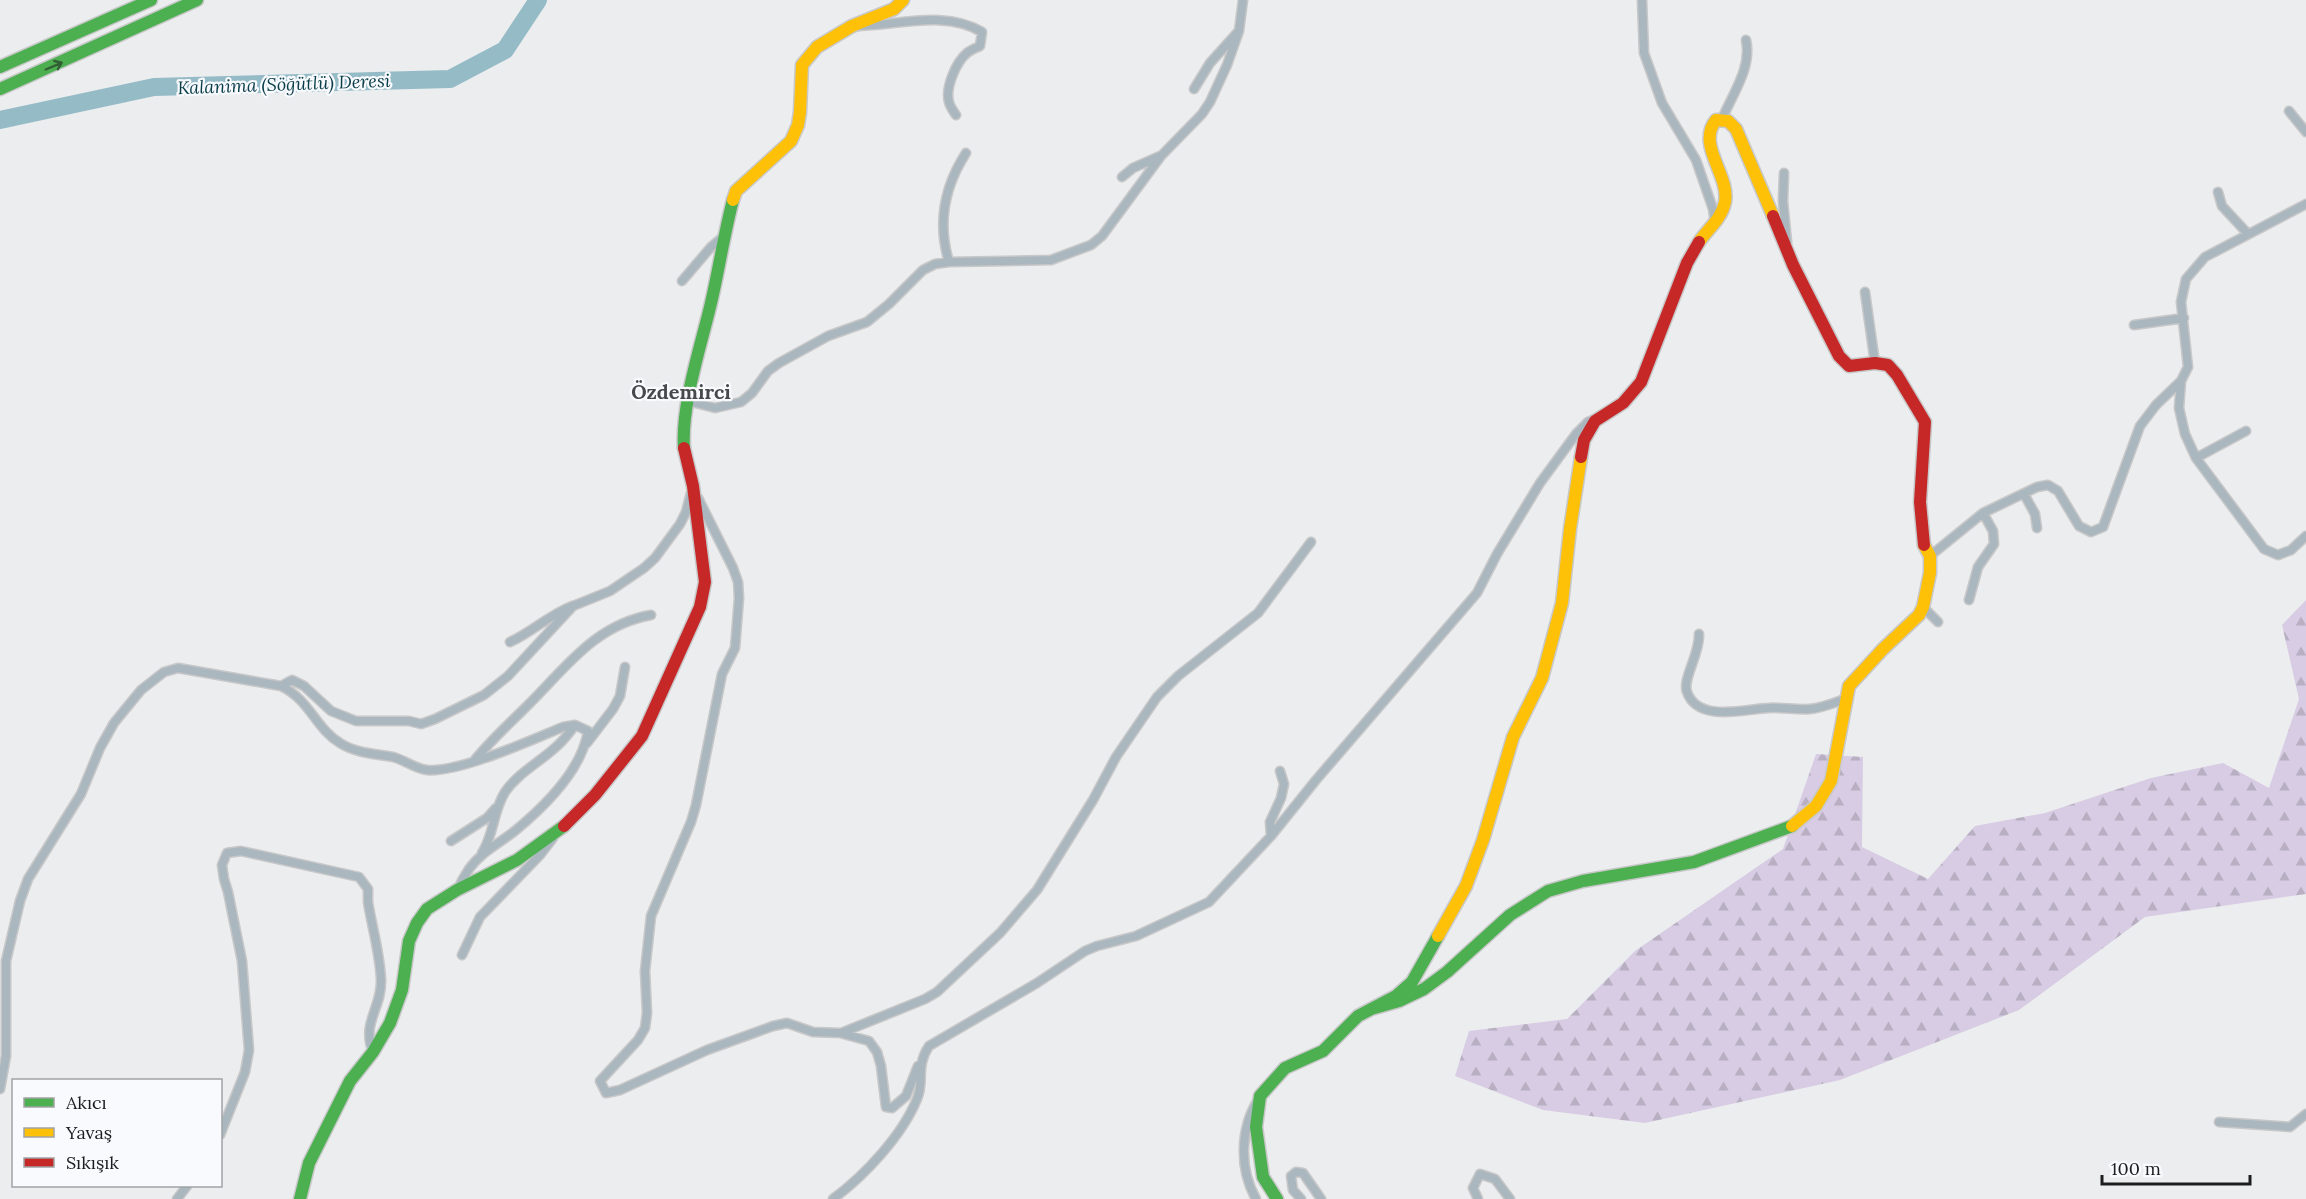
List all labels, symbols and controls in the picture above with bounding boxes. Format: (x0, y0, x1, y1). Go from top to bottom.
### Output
one-way arrow (44, 60, 62, 72)
water label: Kalanima (Söğütlü) Deresi (177, 69, 391, 99)
district label: Özdemirci (631, 379, 731, 404)
legend (12, 1079, 222, 1187)
text: Akıcı (65, 1091, 107, 1114)
text: Yavaş (65, 1121, 112, 1144)
scale bar (2102, 1148, 2250, 1186)
text: Sıkışık (66, 1151, 119, 1174)
text: 100 m (2111, 1157, 2161, 1180)

